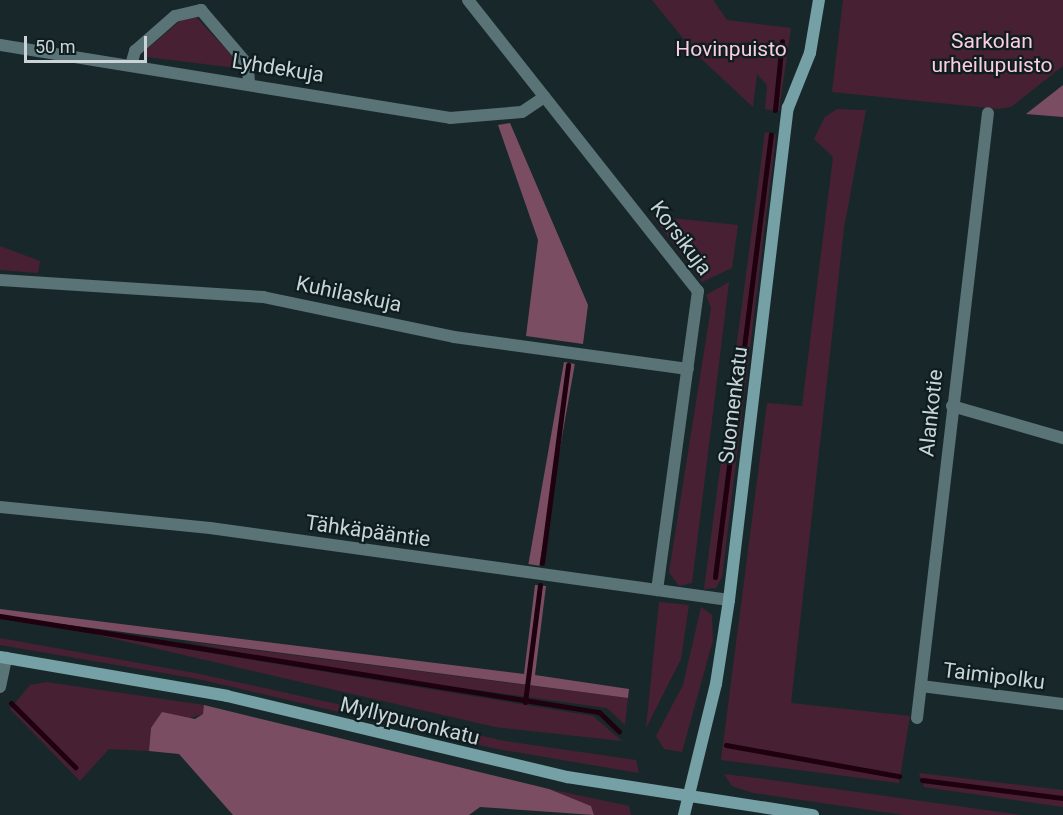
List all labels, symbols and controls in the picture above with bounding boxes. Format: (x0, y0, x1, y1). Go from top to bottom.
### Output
scale bar (27, 24, 150, 62)
park label: Sarkolan urheilupuisto (931, 28, 1053, 78)
text: 50 m (35, 36, 75, 57)
park label: Hovinpuisto (675, 36, 787, 62)
street label: Lyhdekuja (230, 48, 326, 88)
street label: Korsikuja (645, 196, 717, 280)
street label: Kuhilaskuja (294, 271, 404, 317)
street label: Suomenkatu (713, 345, 753, 465)
street label: Alankotie (914, 368, 948, 458)
street label: Tähkäpääntie (304, 510, 432, 552)
street label: Taimipolku (942, 657, 1046, 695)
street label: Myllypuronkatu (338, 692, 482, 750)

